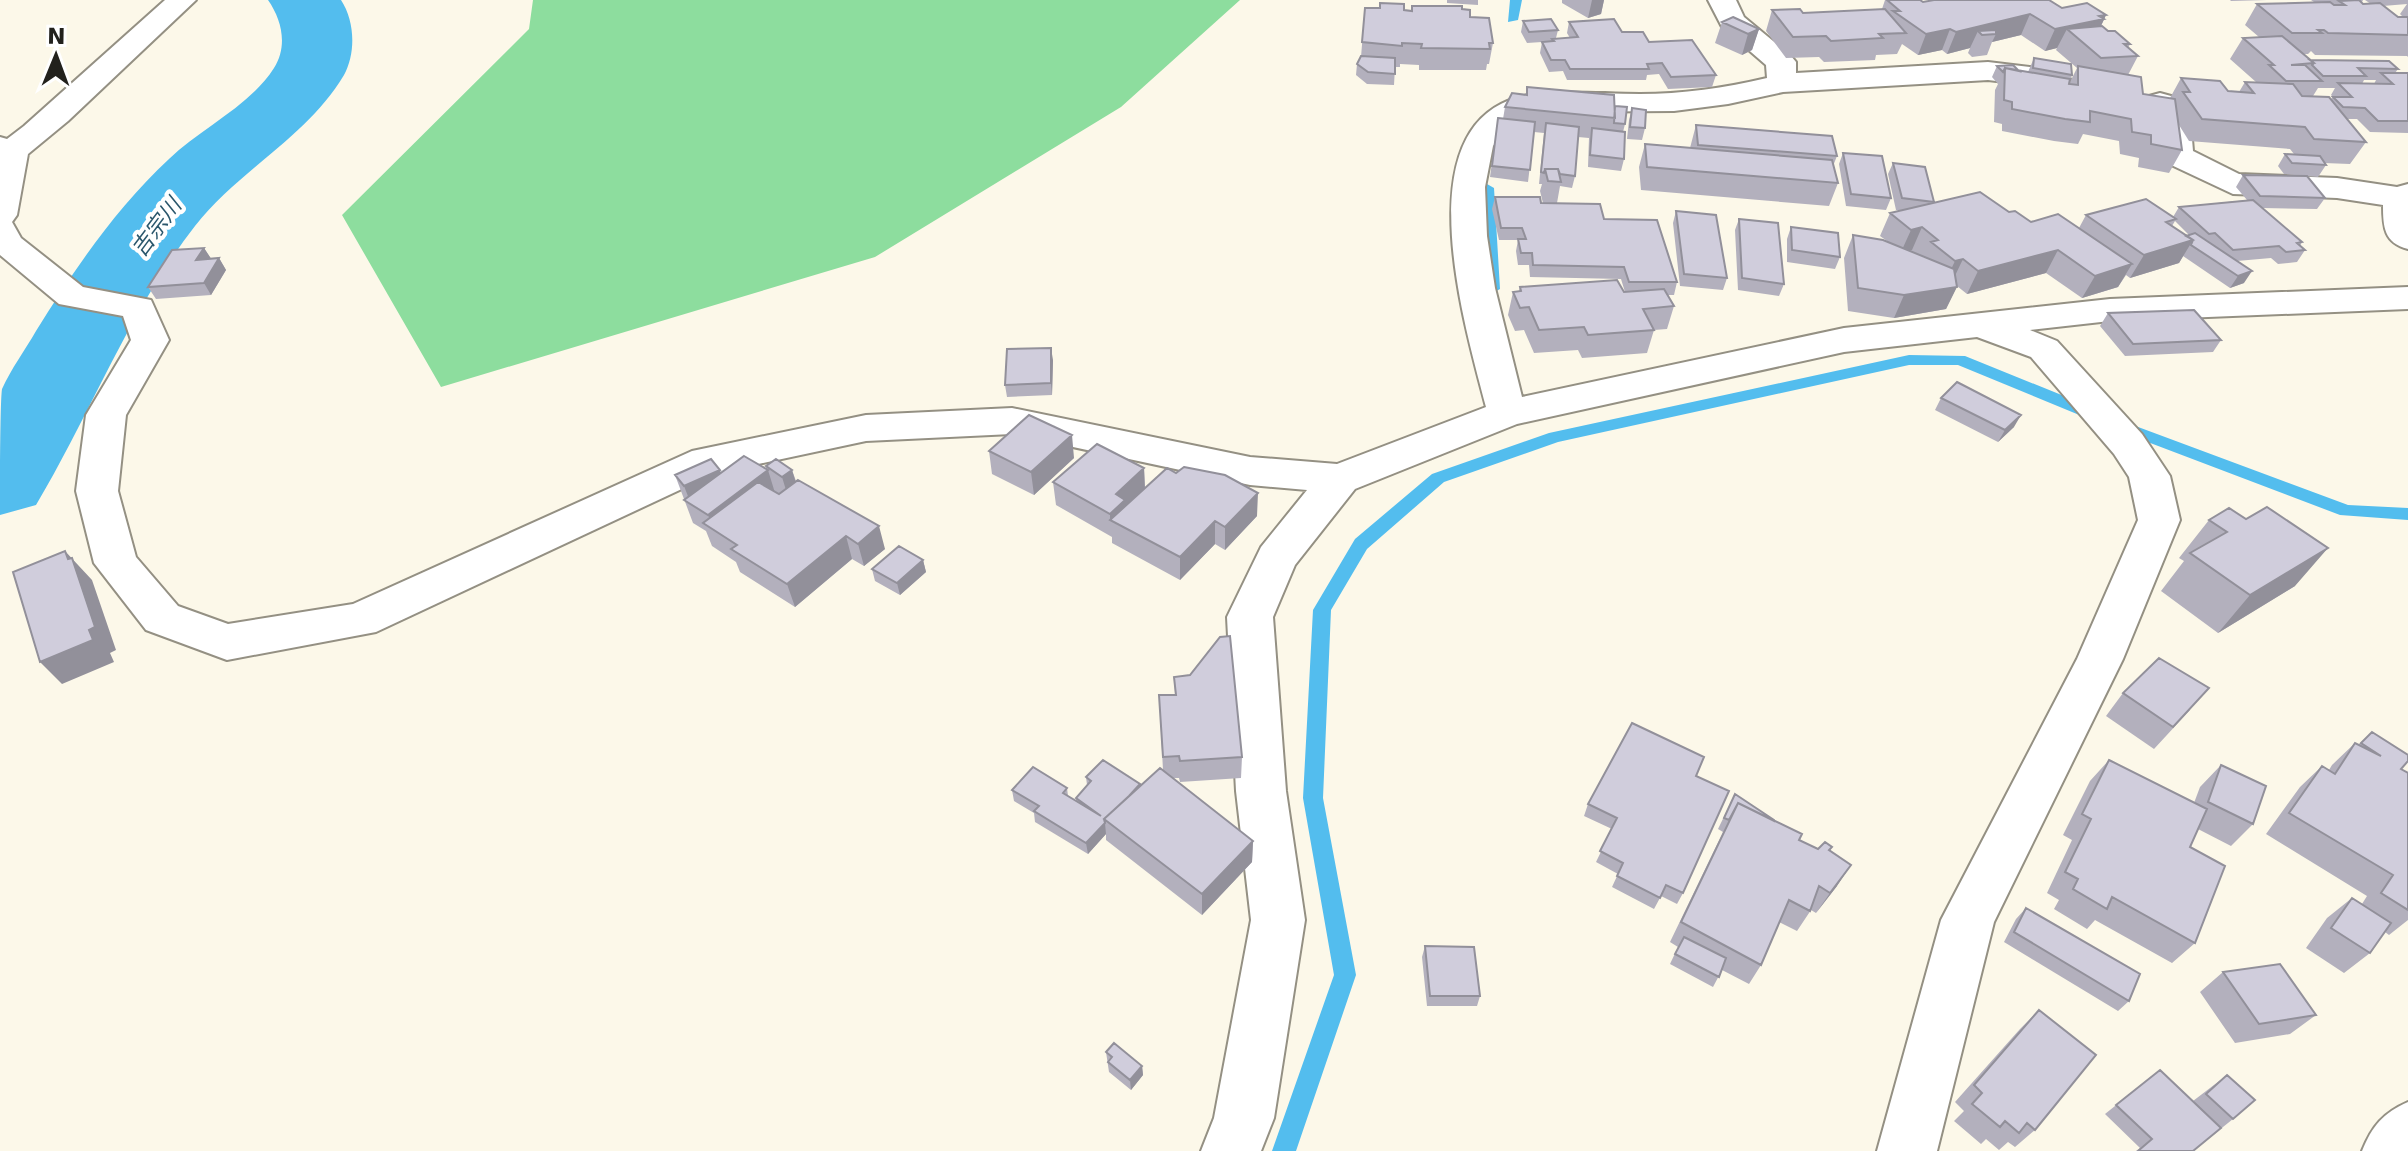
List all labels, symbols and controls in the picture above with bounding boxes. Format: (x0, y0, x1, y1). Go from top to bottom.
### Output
north arrow (16, 16, 96, 96)
text: N (47, 24, 66, 49)
water label: 吉宗川 (127, 192, 187, 261)

